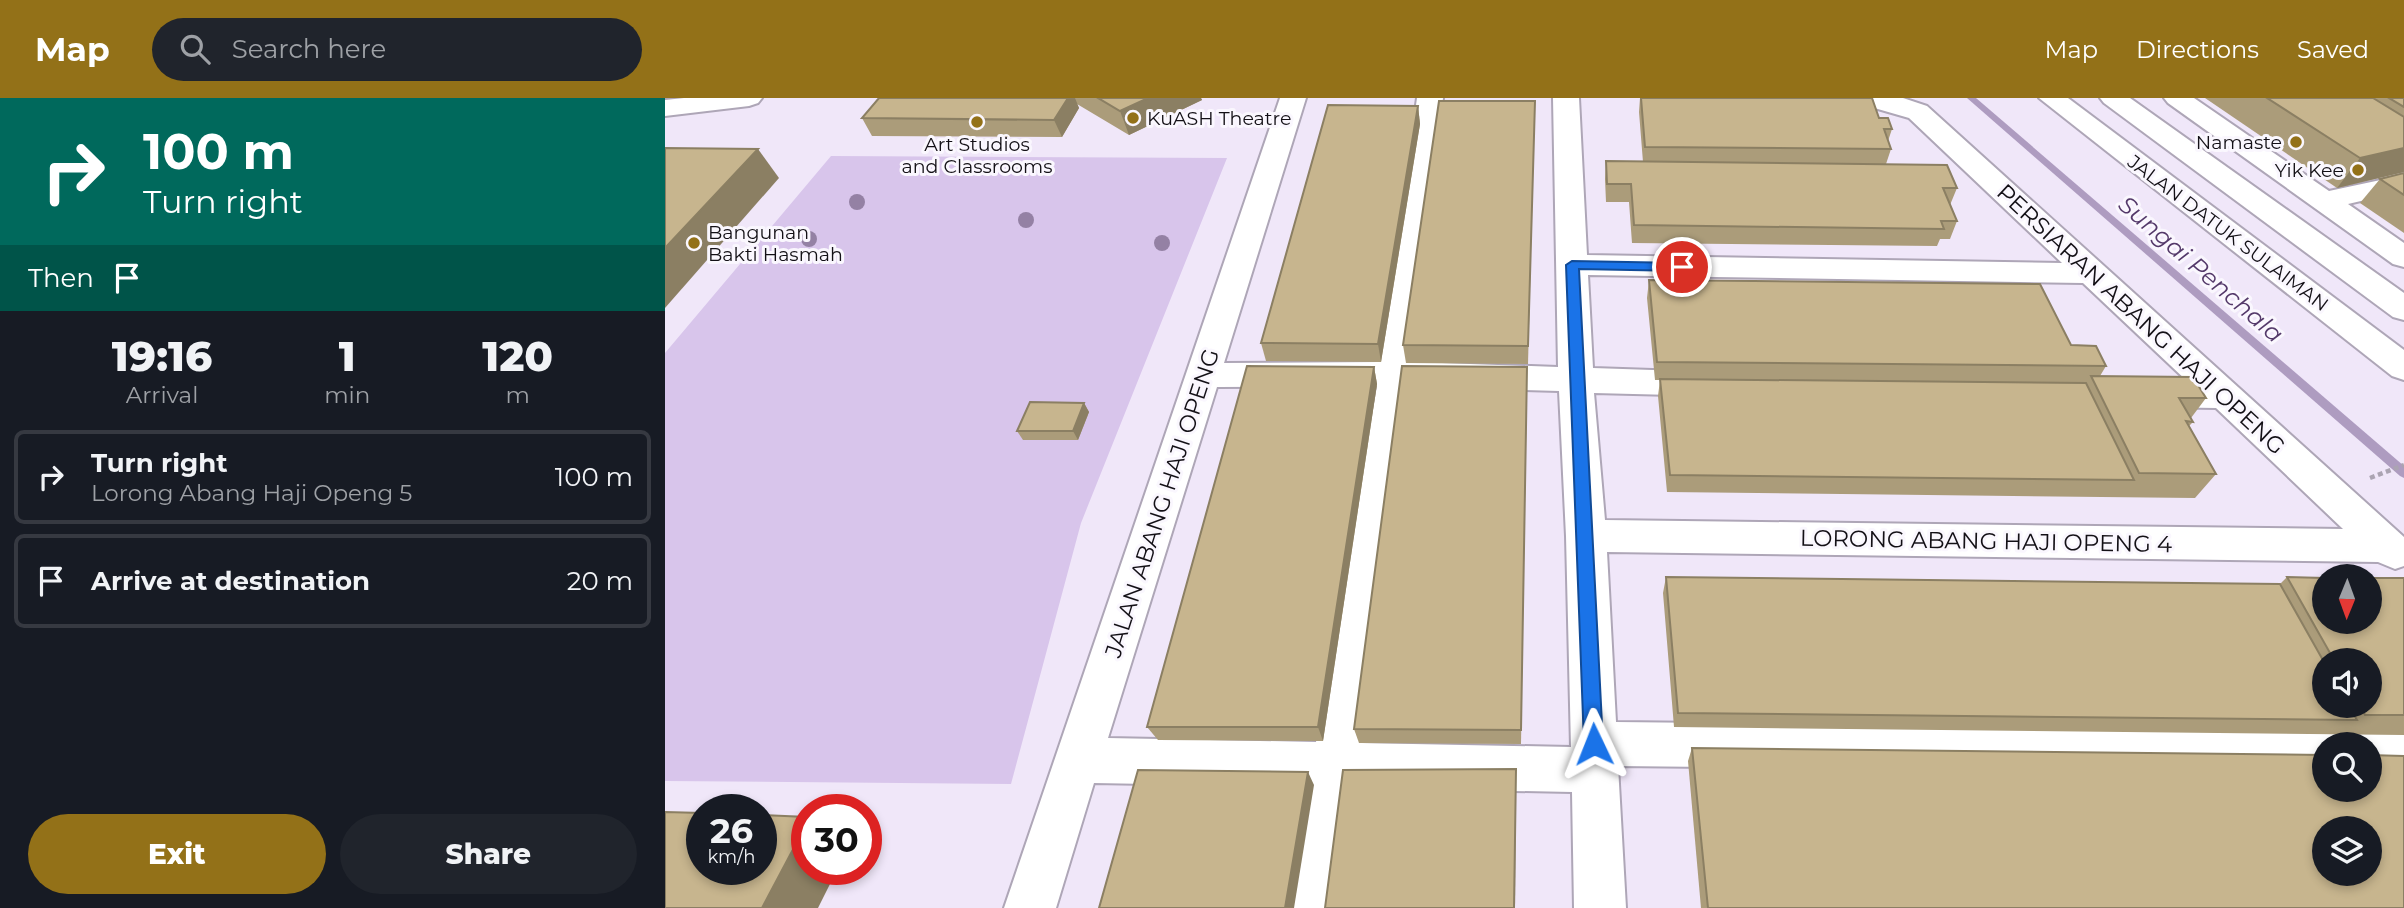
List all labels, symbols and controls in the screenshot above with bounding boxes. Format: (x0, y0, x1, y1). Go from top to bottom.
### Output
search box (152, 18, 642, 81)
text: Map (35, 29, 110, 69)
icon: search (176, 30, 214, 68)
text: Search here (232, 33, 386, 65)
text: Map (2045, 35, 2098, 64)
text: Directions (2136, 35, 2259, 64)
text: Saved (2297, 35, 2369, 64)
place label: KuASH Theatre (1147, 107, 1291, 130)
marker: KuASH Theatre (1125, 110, 1141, 126)
marker: Art Studios and Classrooms (969, 114, 985, 130)
text: 100 m (143, 122, 294, 181)
icon: right (28, 126, 119, 217)
place label: Namaste (2196, 131, 2282, 154)
place label: Art Studios and Classrooms (902, 133, 1052, 178)
marker: Namaste (2288, 134, 2304, 150)
street label: JALAN DATUK SULAIMAN (2122, 149, 2333, 316)
place label: Yik Kee (2275, 159, 2344, 182)
marker: Yik Kee (2350, 162, 2366, 178)
street label: PERSIARAN ABANG HAJI OPENG (1991, 178, 2291, 460)
text: Turn right (143, 182, 303, 221)
water label: Sungai Penchala (2113, 190, 2289, 348)
place label: Bangunan Bakti Hasmah (708, 221, 843, 266)
marker: Bangunan Bakti Hasmah (686, 235, 702, 251)
pin (1652, 237, 1712, 297)
icon: arrive (1663, 248, 1701, 286)
icon: arrive (108, 259, 146, 297)
text: Then (28, 262, 94, 294)
text: 19:16 (112, 330, 212, 382)
text: 1 (339, 330, 356, 382)
text: 120 (482, 330, 553, 382)
street label: JALAN ABANG HAJI OPENG (1099, 345, 1225, 662)
text: Arrival (126, 381, 198, 409)
text: min (324, 381, 370, 409)
text: m (505, 381, 530, 409)
text: Turn right (91, 447, 227, 479)
icon: right (32, 458, 70, 496)
text: 100 m (555, 461, 633, 493)
text: Lorong Abang Haji Openg 5 (91, 479, 412, 507)
street label: LORONG ABANG HAJI OPENG 4 (1800, 524, 2172, 558)
icon: arrive (32, 562, 70, 600)
north arrow (2312, 564, 2382, 634)
map controls (2312, 564, 2382, 886)
text: Arrive at destination (91, 565, 370, 597)
text: 20 m (567, 565, 633, 597)
button: sound (2312, 648, 2382, 718)
position arrow (1557, 707, 1631, 781)
button: search (2312, 732, 2382, 802)
speed limit sign: 30 (791, 794, 882, 885)
text: 26 (710, 809, 753, 852)
button: Exit (28, 814, 326, 894)
button: Share (340, 814, 637, 894)
button: layers (2312, 816, 2382, 886)
text: km/h (707, 846, 756, 868)

